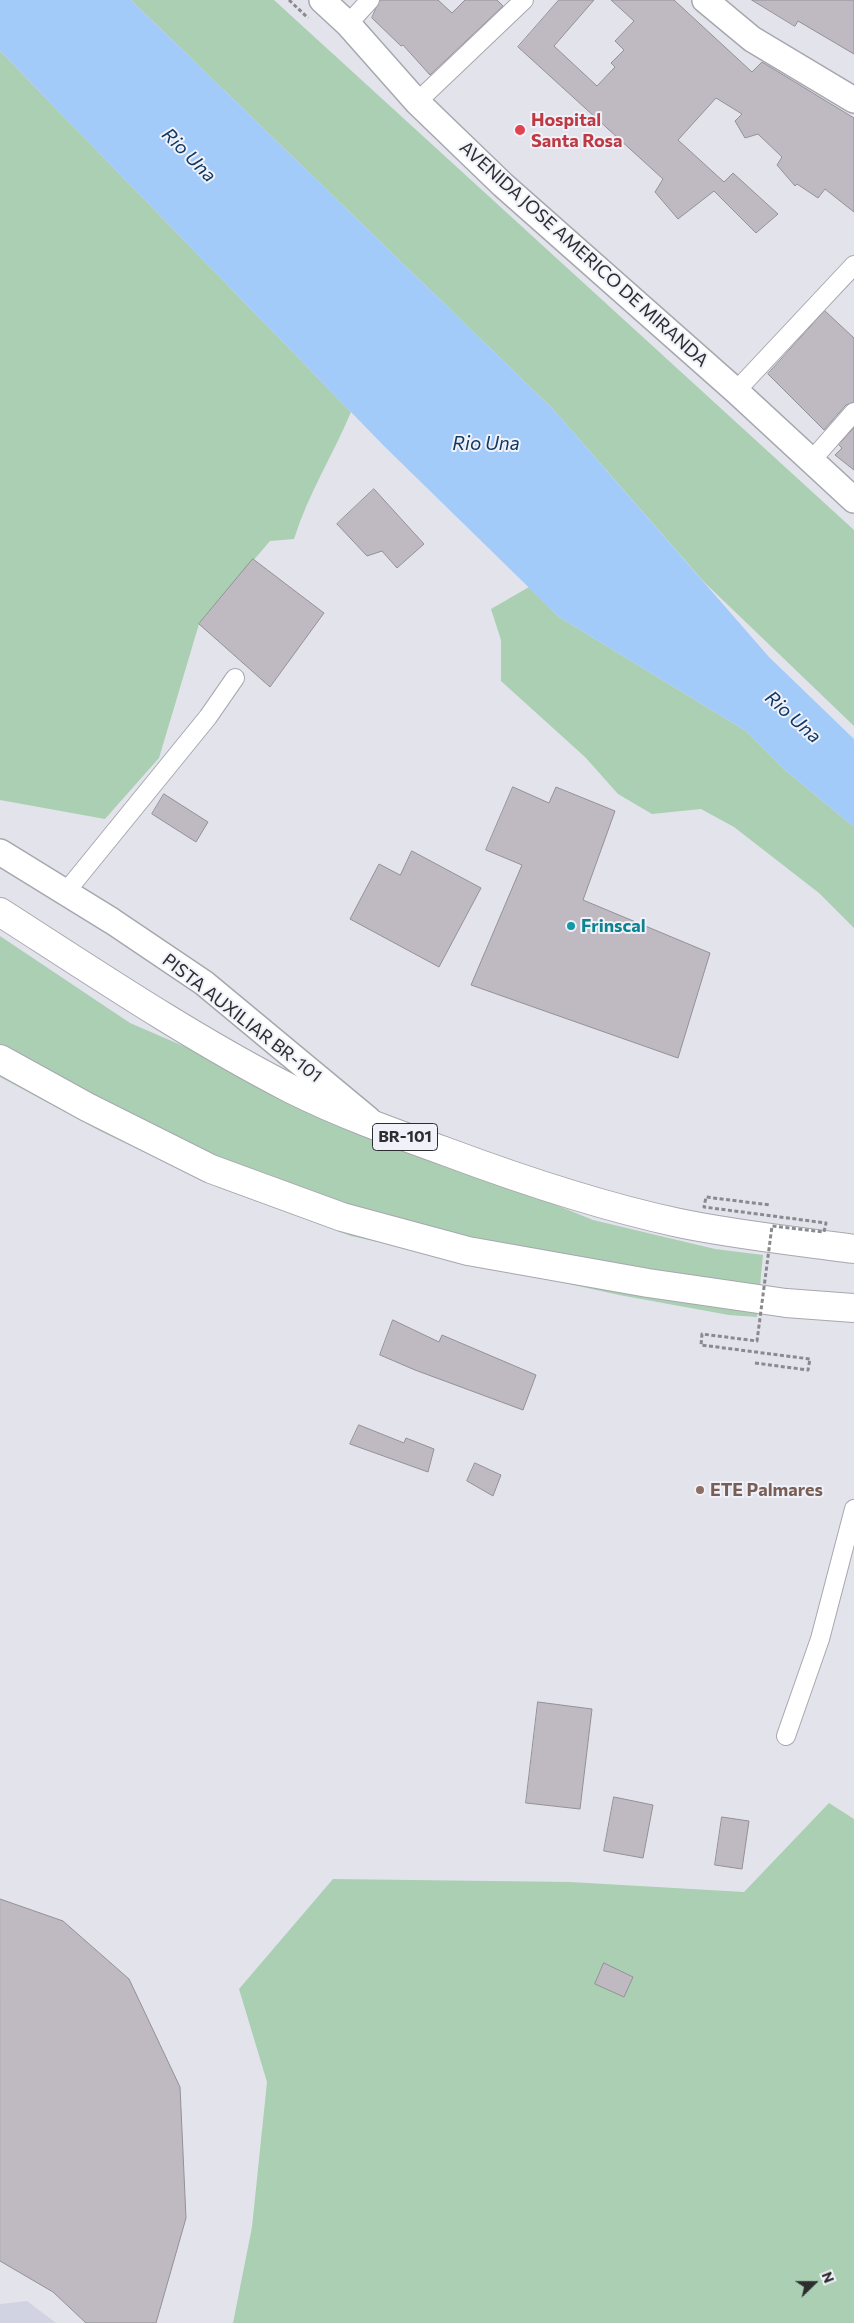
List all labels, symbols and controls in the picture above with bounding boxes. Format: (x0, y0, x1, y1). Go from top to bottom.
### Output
place label: Hospital Santa Rosa (531, 109, 622, 152)
water label: Rio Una (157, 123, 221, 187)
marker: Hospital Santa Rosa (513, 123, 527, 137)
street label: AVENIDA JOSE AMERICO DE MIRANDA (455, 137, 713, 371)
water label: Rio Una (452, 433, 520, 455)
water label: Rio Una (760, 686, 826, 748)
place label: Frinscal (581, 915, 646, 937)
marker: Frinscal (565, 920, 577, 932)
street label: PISTA AUXILIAR BR-101 (158, 949, 326, 1087)
road number: BR-101 (372, 1124, 438, 1150)
place label: ETE Palmares (710, 1479, 823, 1501)
marker: ETE Palmares (694, 1484, 706, 1496)
north arrow (789, 2258, 839, 2308)
text: N (819, 2269, 838, 2285)

